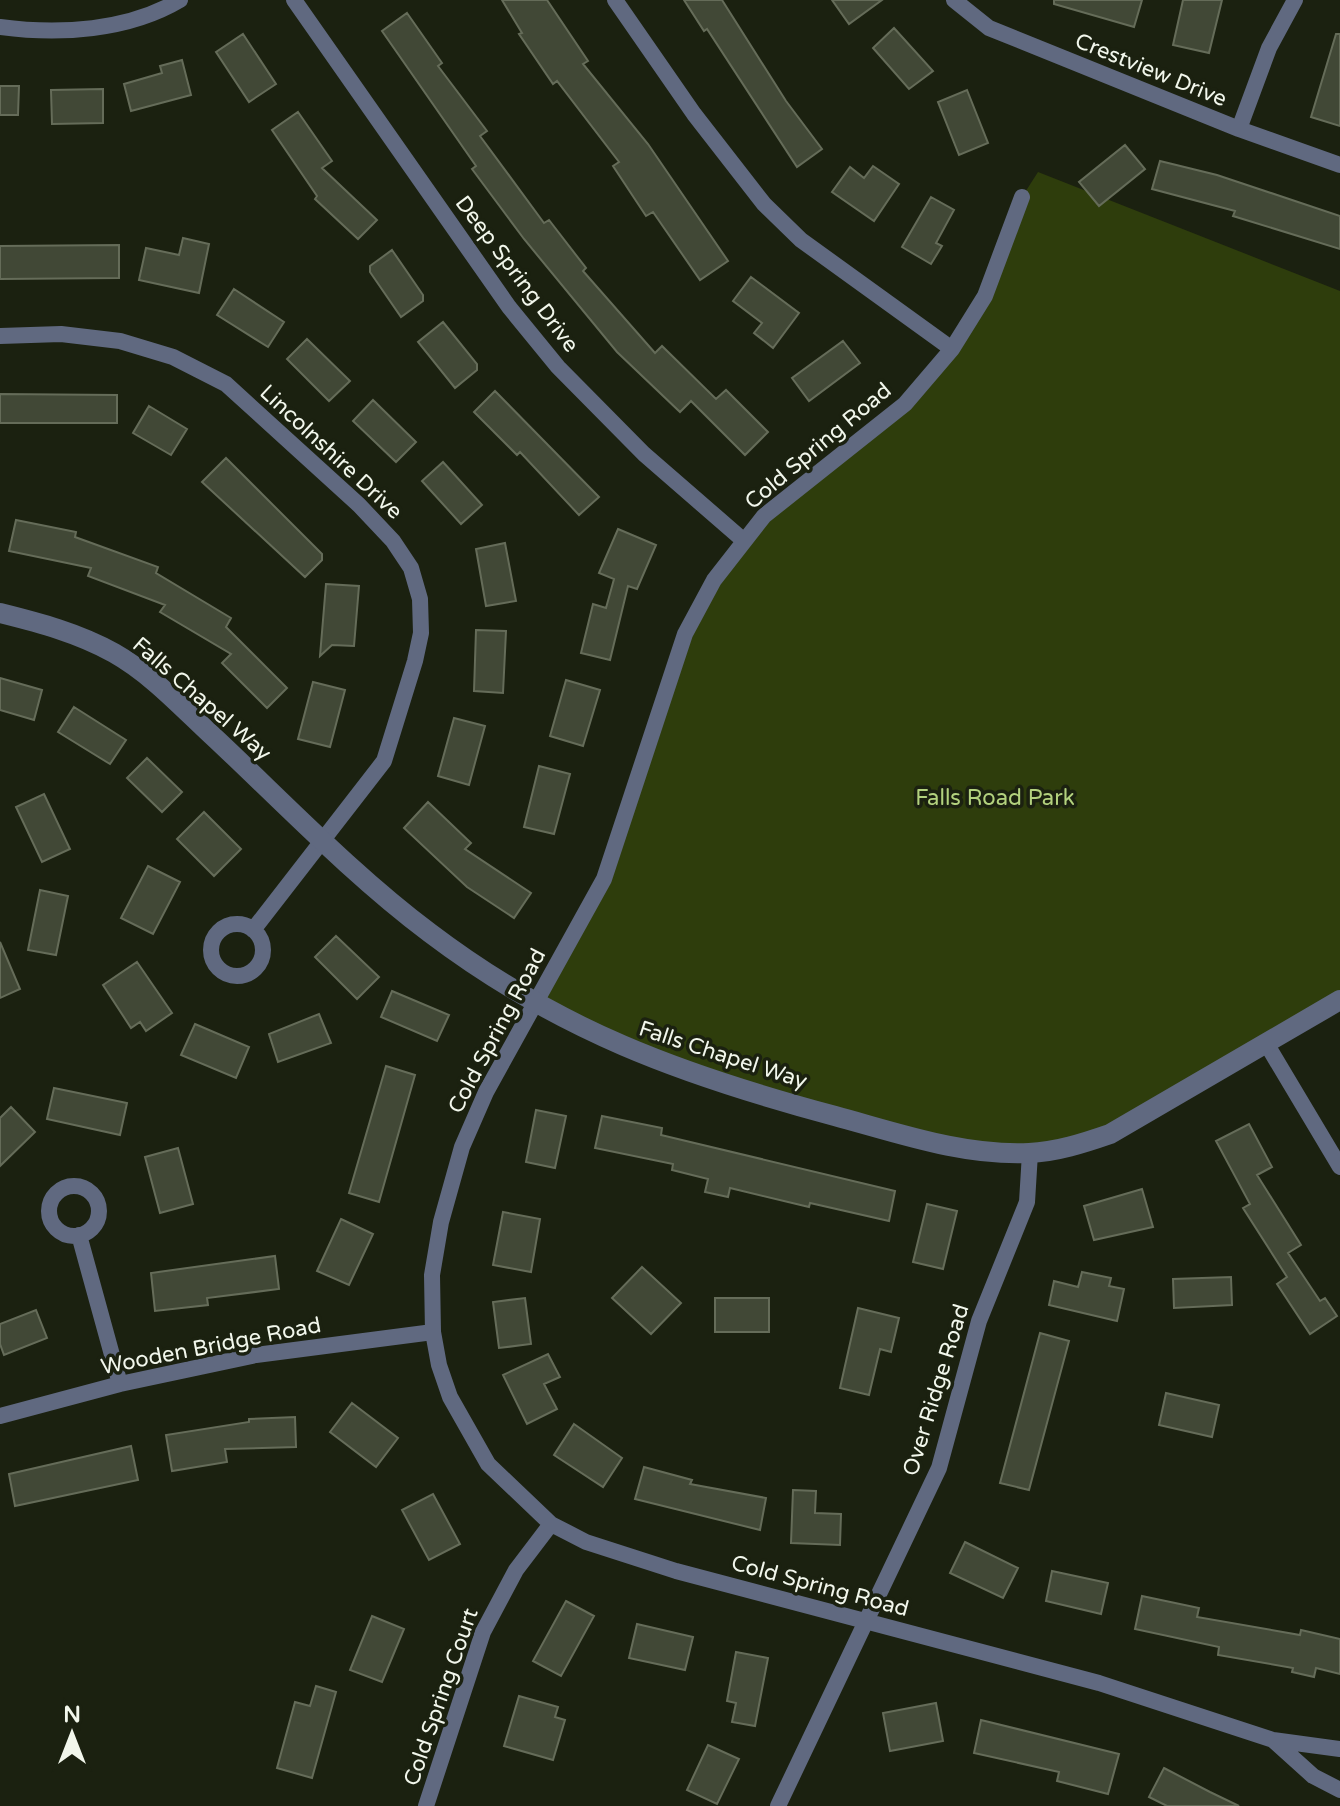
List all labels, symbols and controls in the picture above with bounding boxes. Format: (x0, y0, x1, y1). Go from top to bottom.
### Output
street label: Crestview Drive (1071, 28, 1231, 112)
street label: Deep Spring Drive (450, 191, 584, 357)
street label: Cold Spring Road (740, 377, 896, 515)
street label: Lincolnshire Drive (254, 379, 408, 525)
street label: Falls Chapel Way (127, 632, 277, 766)
park label: Falls Road Park (915, 785, 1075, 811)
street label: Cold Spring Road (443, 944, 551, 1118)
street label: Falls Chapel Way (636, 1016, 811, 1094)
street label: Over Ridge Road (897, 1301, 975, 1479)
street label: Wooden Bridge Road (99, 1312, 323, 1380)
street label: Cold Spring Road (728, 1550, 912, 1622)
street label: Cold Spring Court (398, 1605, 484, 1789)
north arrow (32, 1694, 112, 1774)
text: N (63, 1702, 81, 1728)

